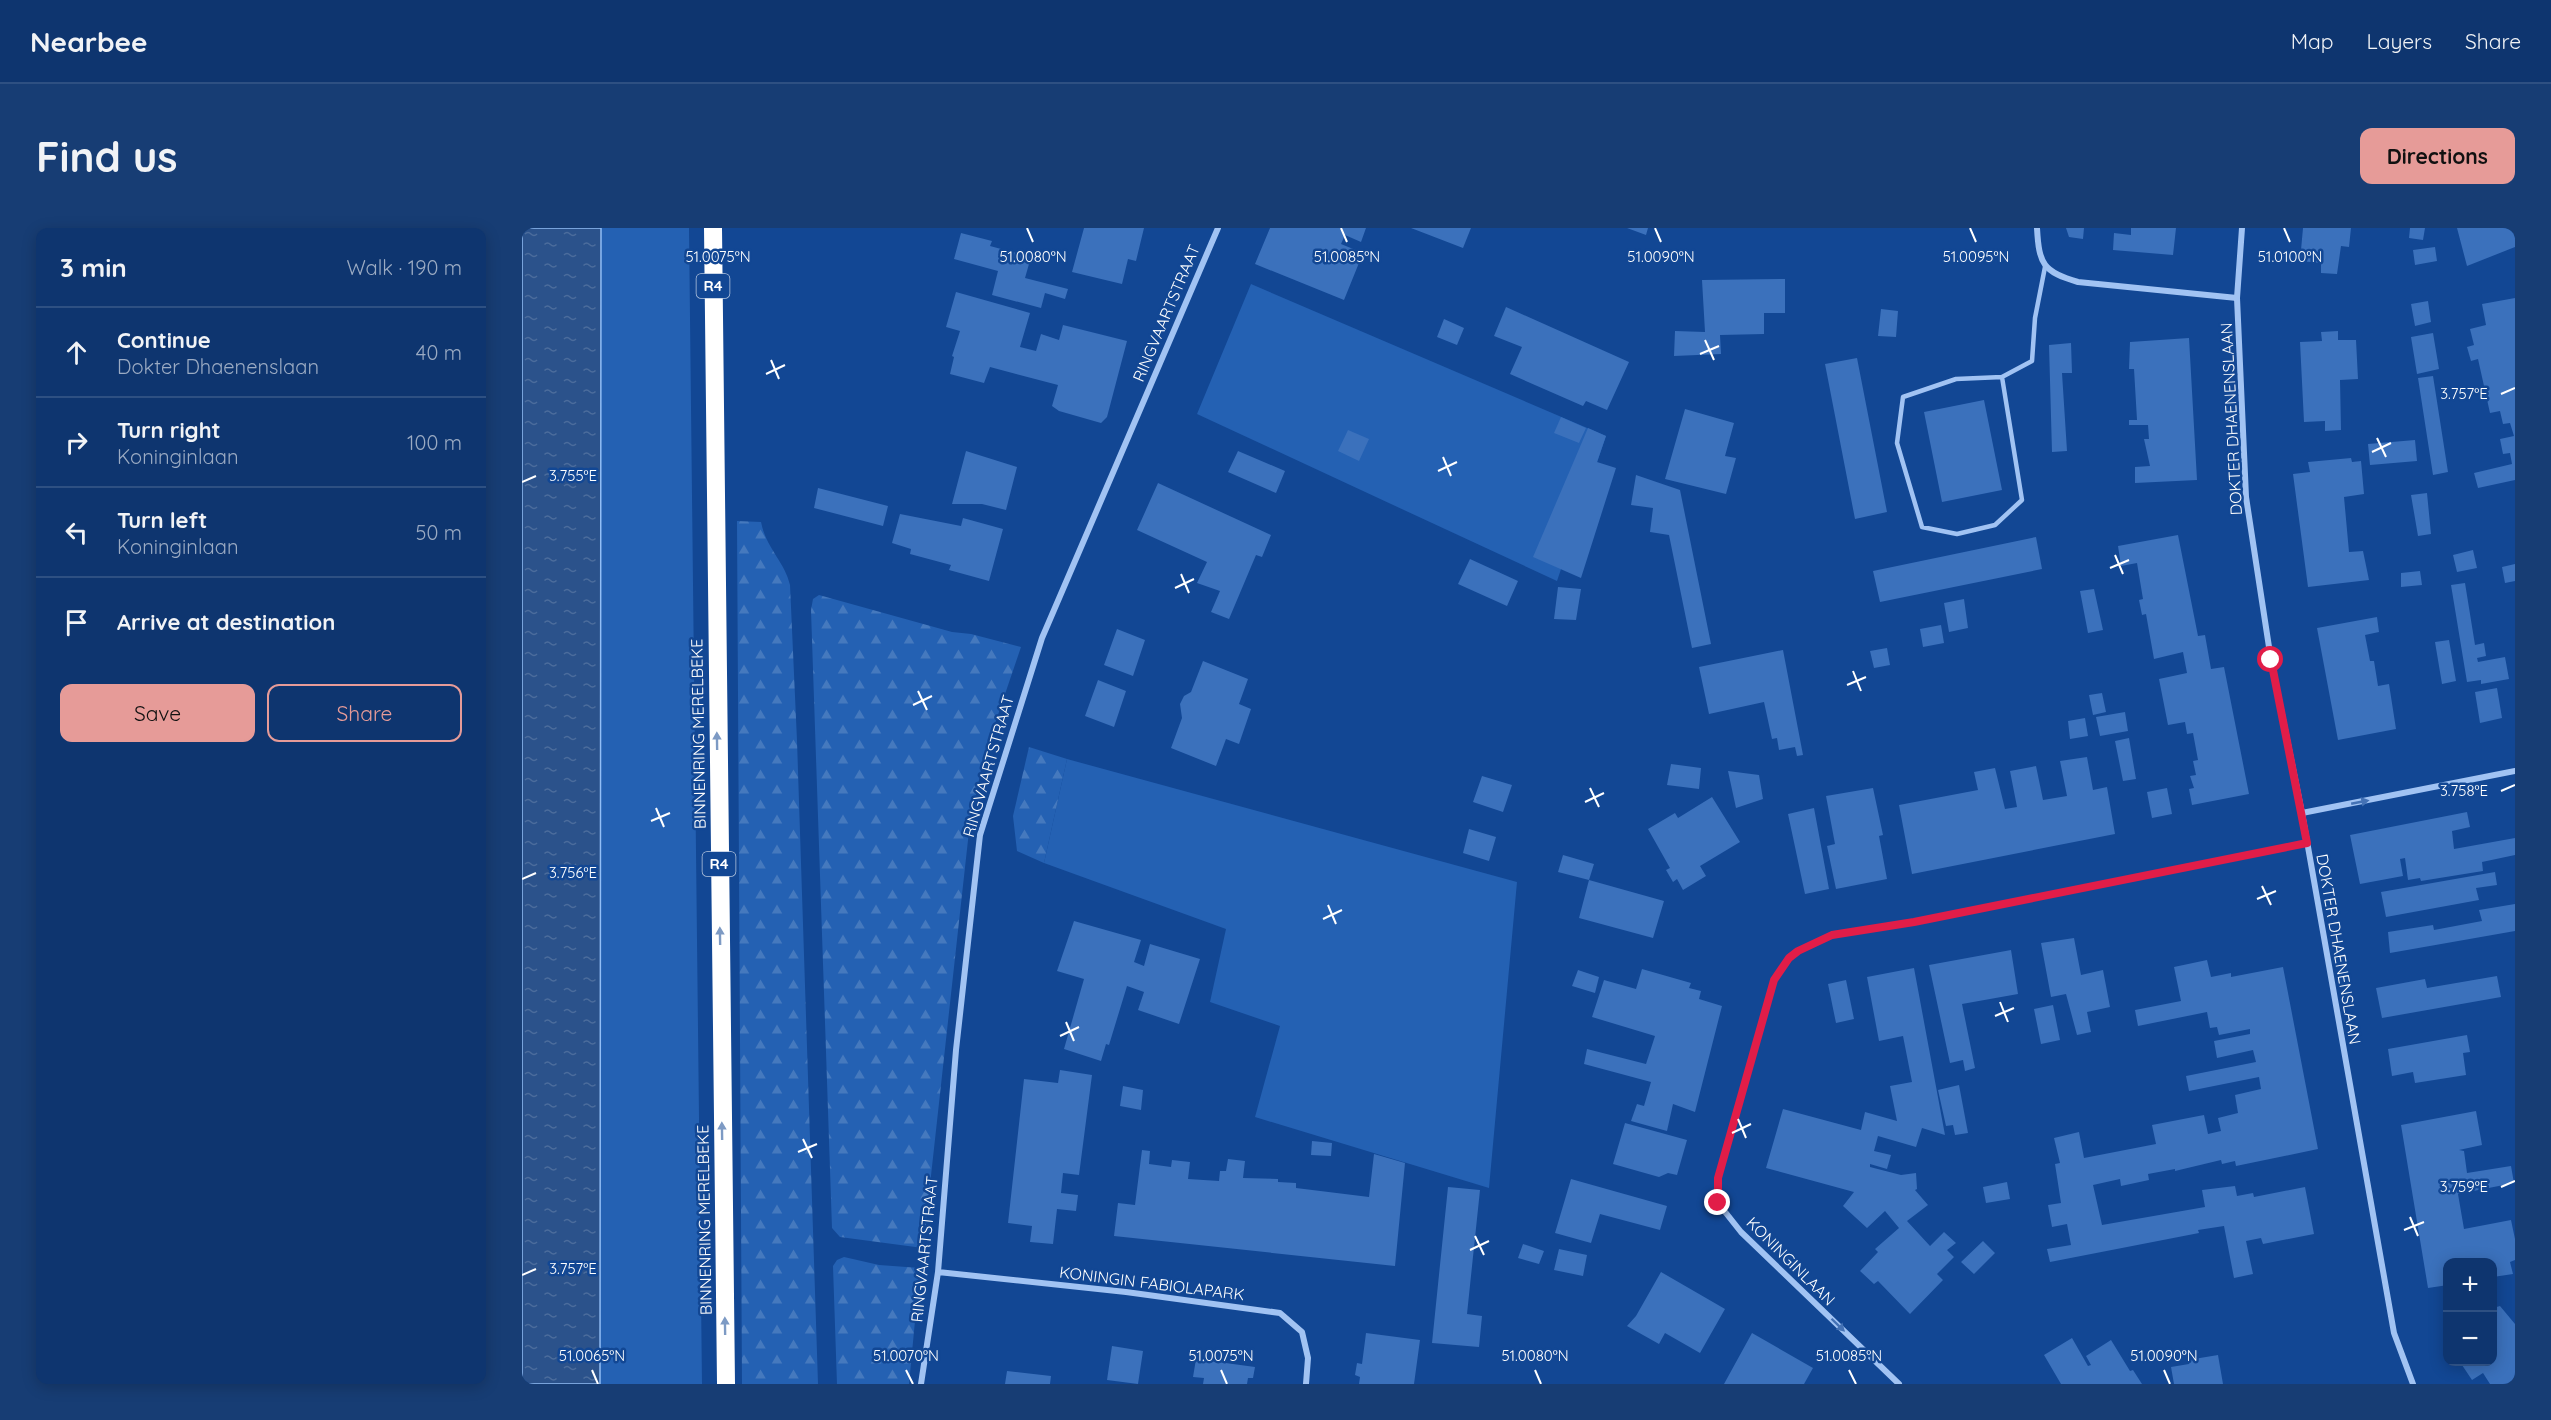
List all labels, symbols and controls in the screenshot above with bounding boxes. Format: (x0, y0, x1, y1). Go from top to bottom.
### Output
text: Nearbee (30, 24, 148, 59)
text: Map (2291, 28, 2334, 54)
text: Layers (2367, 28, 2432, 54)
text: Share (2465, 28, 2521, 54)
button: Directions (2360, 128, 2515, 184)
text: Find us (36, 130, 178, 183)
street label: RINGVAARTSTRAAT (1128, 241, 1204, 385)
text: 51.0075°N (685, 247, 751, 266)
text: 51.0080°N (999, 247, 1067, 266)
text: 51.0085°N (1314, 247, 1380, 266)
text: 51.0090°N (1627, 247, 1695, 266)
text: 51.0095°N (1943, 247, 2009, 266)
text: 51.0100°N (2258, 247, 2322, 266)
text: 3 min (60, 251, 127, 284)
text: Walk · 190 m (346, 255, 462, 280)
road number: R4 (696, 274, 729, 298)
street label: DOKTER DHAENENSLAAN (2216, 322, 2246, 516)
text: Continue (117, 326, 211, 354)
icon: ahead (60, 336, 93, 369)
text: 40 m (416, 340, 462, 365)
text: Dokter Dhaenenslaan (117, 354, 319, 379)
text: 3.757°E (2440, 384, 2488, 403)
text: Turn right (117, 416, 221, 444)
icon: right (60, 426, 93, 459)
text: 100 m (407, 430, 462, 455)
text: Koninginlaan (117, 444, 238, 469)
text: 3.755°E (549, 466, 597, 485)
text: Turn left (117, 506, 207, 534)
icon: left (60, 516, 93, 549)
text: 50 m (416, 520, 462, 545)
text: Koninginlaan (117, 534, 238, 559)
icon: arrive (60, 606, 93, 639)
text: Arrive at destination (117, 608, 335, 636)
street label: BINNENRING MERELBEKE (686, 639, 710, 829)
route start (2257, 646, 2283, 672)
button: Save (60, 684, 255, 742)
button: Share (267, 684, 462, 742)
street label: RINGVAARTSTRAAT (958, 692, 1018, 839)
one-way arrow (713, 731, 722, 750)
text: 3.758°E (2440, 781, 2488, 800)
one-way arrow (2350, 797, 2369, 806)
road number: R4 (702, 852, 736, 876)
street label: DOKTER DHAENENSLAAN (2312, 852, 2366, 1046)
text: 3.756°E (549, 863, 597, 882)
one-way arrow (715, 926, 725, 945)
one-way arrow (718, 1121, 727, 1140)
street label: BINNENRING MERELBEKE (692, 1125, 716, 1315)
street label: RINGVAARTSTRAAT (906, 1174, 942, 1323)
text: 3.759°E (2440, 1177, 2488, 1196)
route end (1704, 1189, 1730, 1215)
street label: KONINGINLAAN (1742, 1212, 1840, 1310)
map controls (2443, 1258, 2497, 1366)
button: + (2443, 1258, 2497, 1312)
text: 3.757°E (549, 1259, 597, 1278)
street label: KONINGIN FABIOLAPARK (1058, 1262, 1246, 1304)
button: − (2443, 1312, 2497, 1366)
one-way arrow (720, 1316, 730, 1335)
one-way arrow (1831, 1318, 1845, 1332)
text: 51.0065°N (559, 1346, 625, 1365)
text: 51.0070°N (873, 1346, 939, 1365)
text: 51.0075°N (1188, 1346, 1254, 1365)
text: 51.0080°N (1501, 1346, 1569, 1365)
text: 51.0085°N (1816, 1346, 1882, 1365)
text: 51.0090°N (2130, 1346, 2198, 1365)

